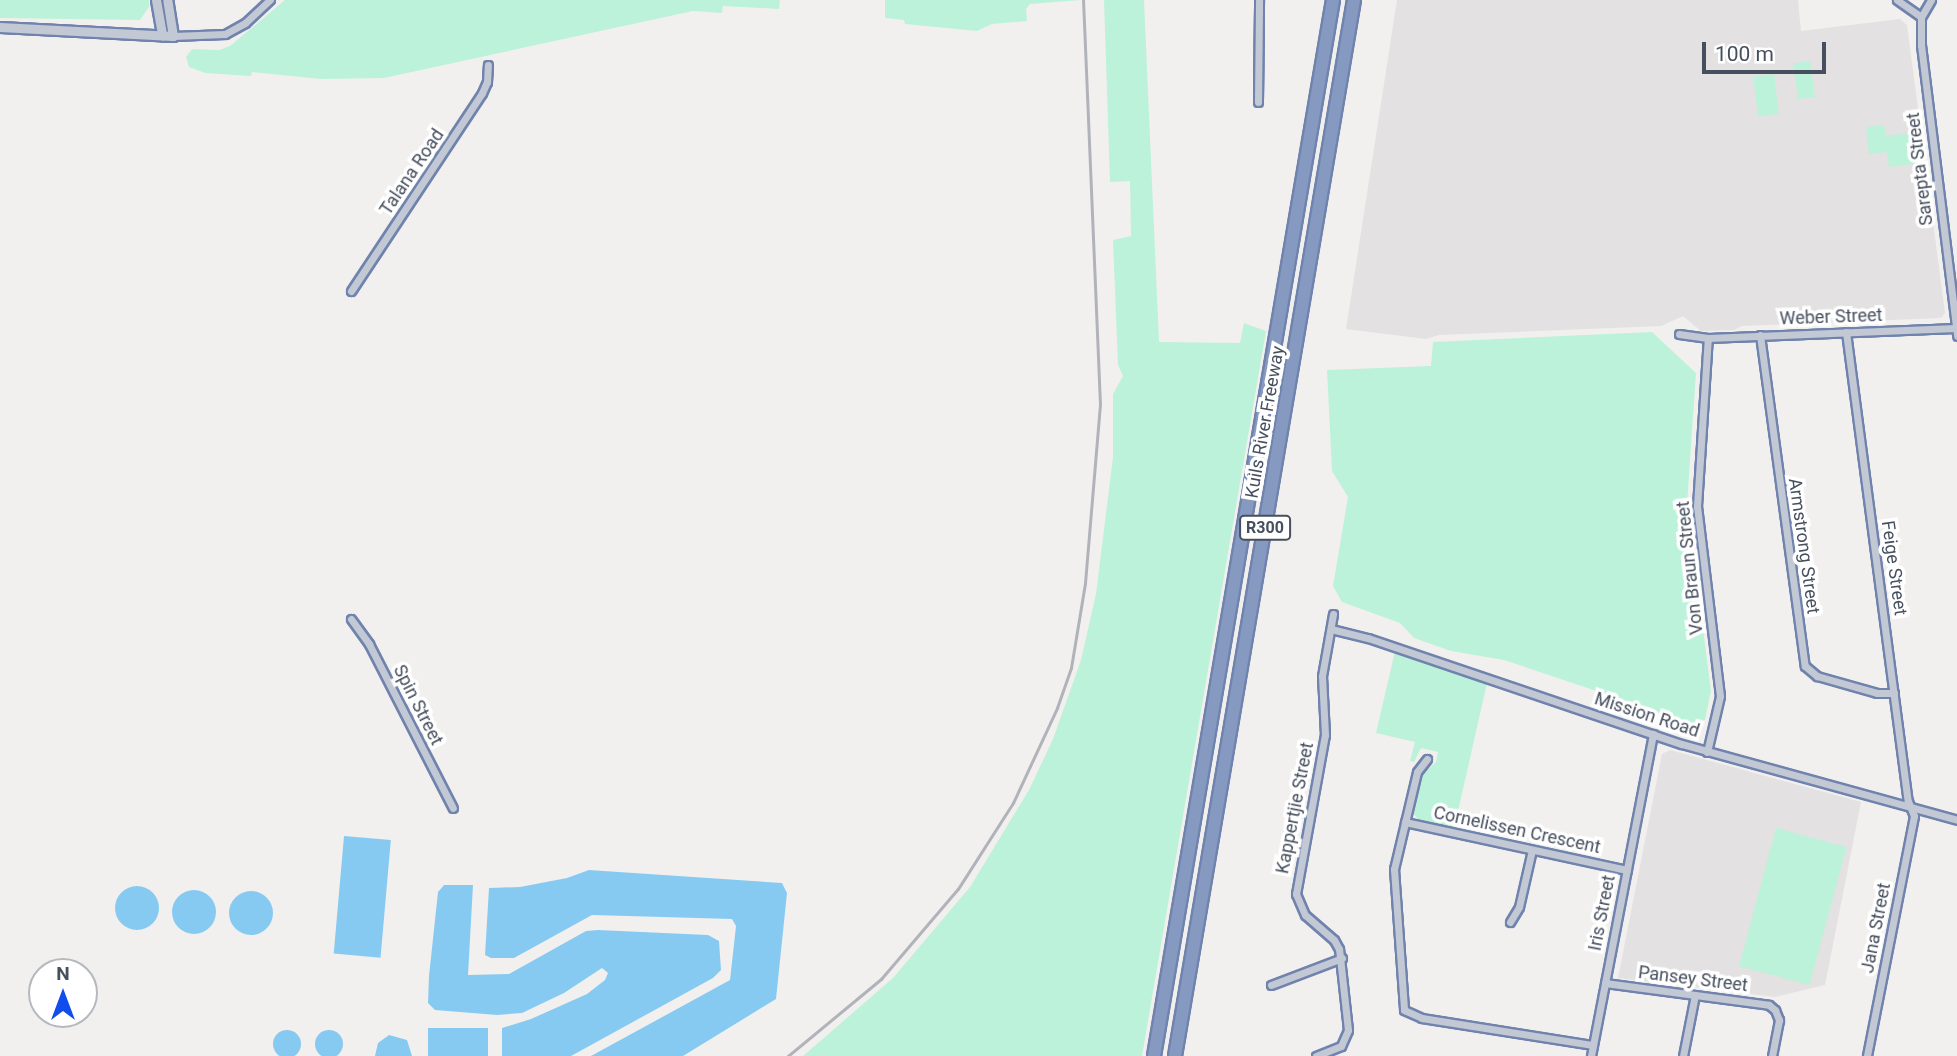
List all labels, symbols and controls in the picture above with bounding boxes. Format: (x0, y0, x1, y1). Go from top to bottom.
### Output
scale bar (1705, 28, 1829, 72)
text: 100 m (1715, 42, 1774, 66)
street label: Sarepta Street (1902, 111, 1938, 227)
street label: Talana Road (375, 125, 449, 219)
street label: Weber Street (1779, 304, 1883, 330)
street label: Kuils River Freeway (1241, 344, 1289, 500)
street label: Armstrong Street (1784, 477, 1824, 615)
street label: Von Braun Street (1672, 500, 1708, 636)
road number: R300 (1239, 516, 1291, 540)
street label: Feige Street (1877, 519, 1911, 617)
street label: Spin Street (389, 661, 447, 749)
street label: Mission Road (1592, 688, 1702, 742)
street label: Kappertjie Street (1272, 740, 1318, 876)
street label: Cornelissen Crescent (1432, 802, 1602, 858)
street label: Iris Street (1584, 873, 1620, 953)
street label: Jana Street (1857, 881, 1895, 975)
north arrow (28, 958, 98, 1028)
text: N (56, 962, 70, 985)
street label: Pansey Street (1637, 962, 1749, 996)

